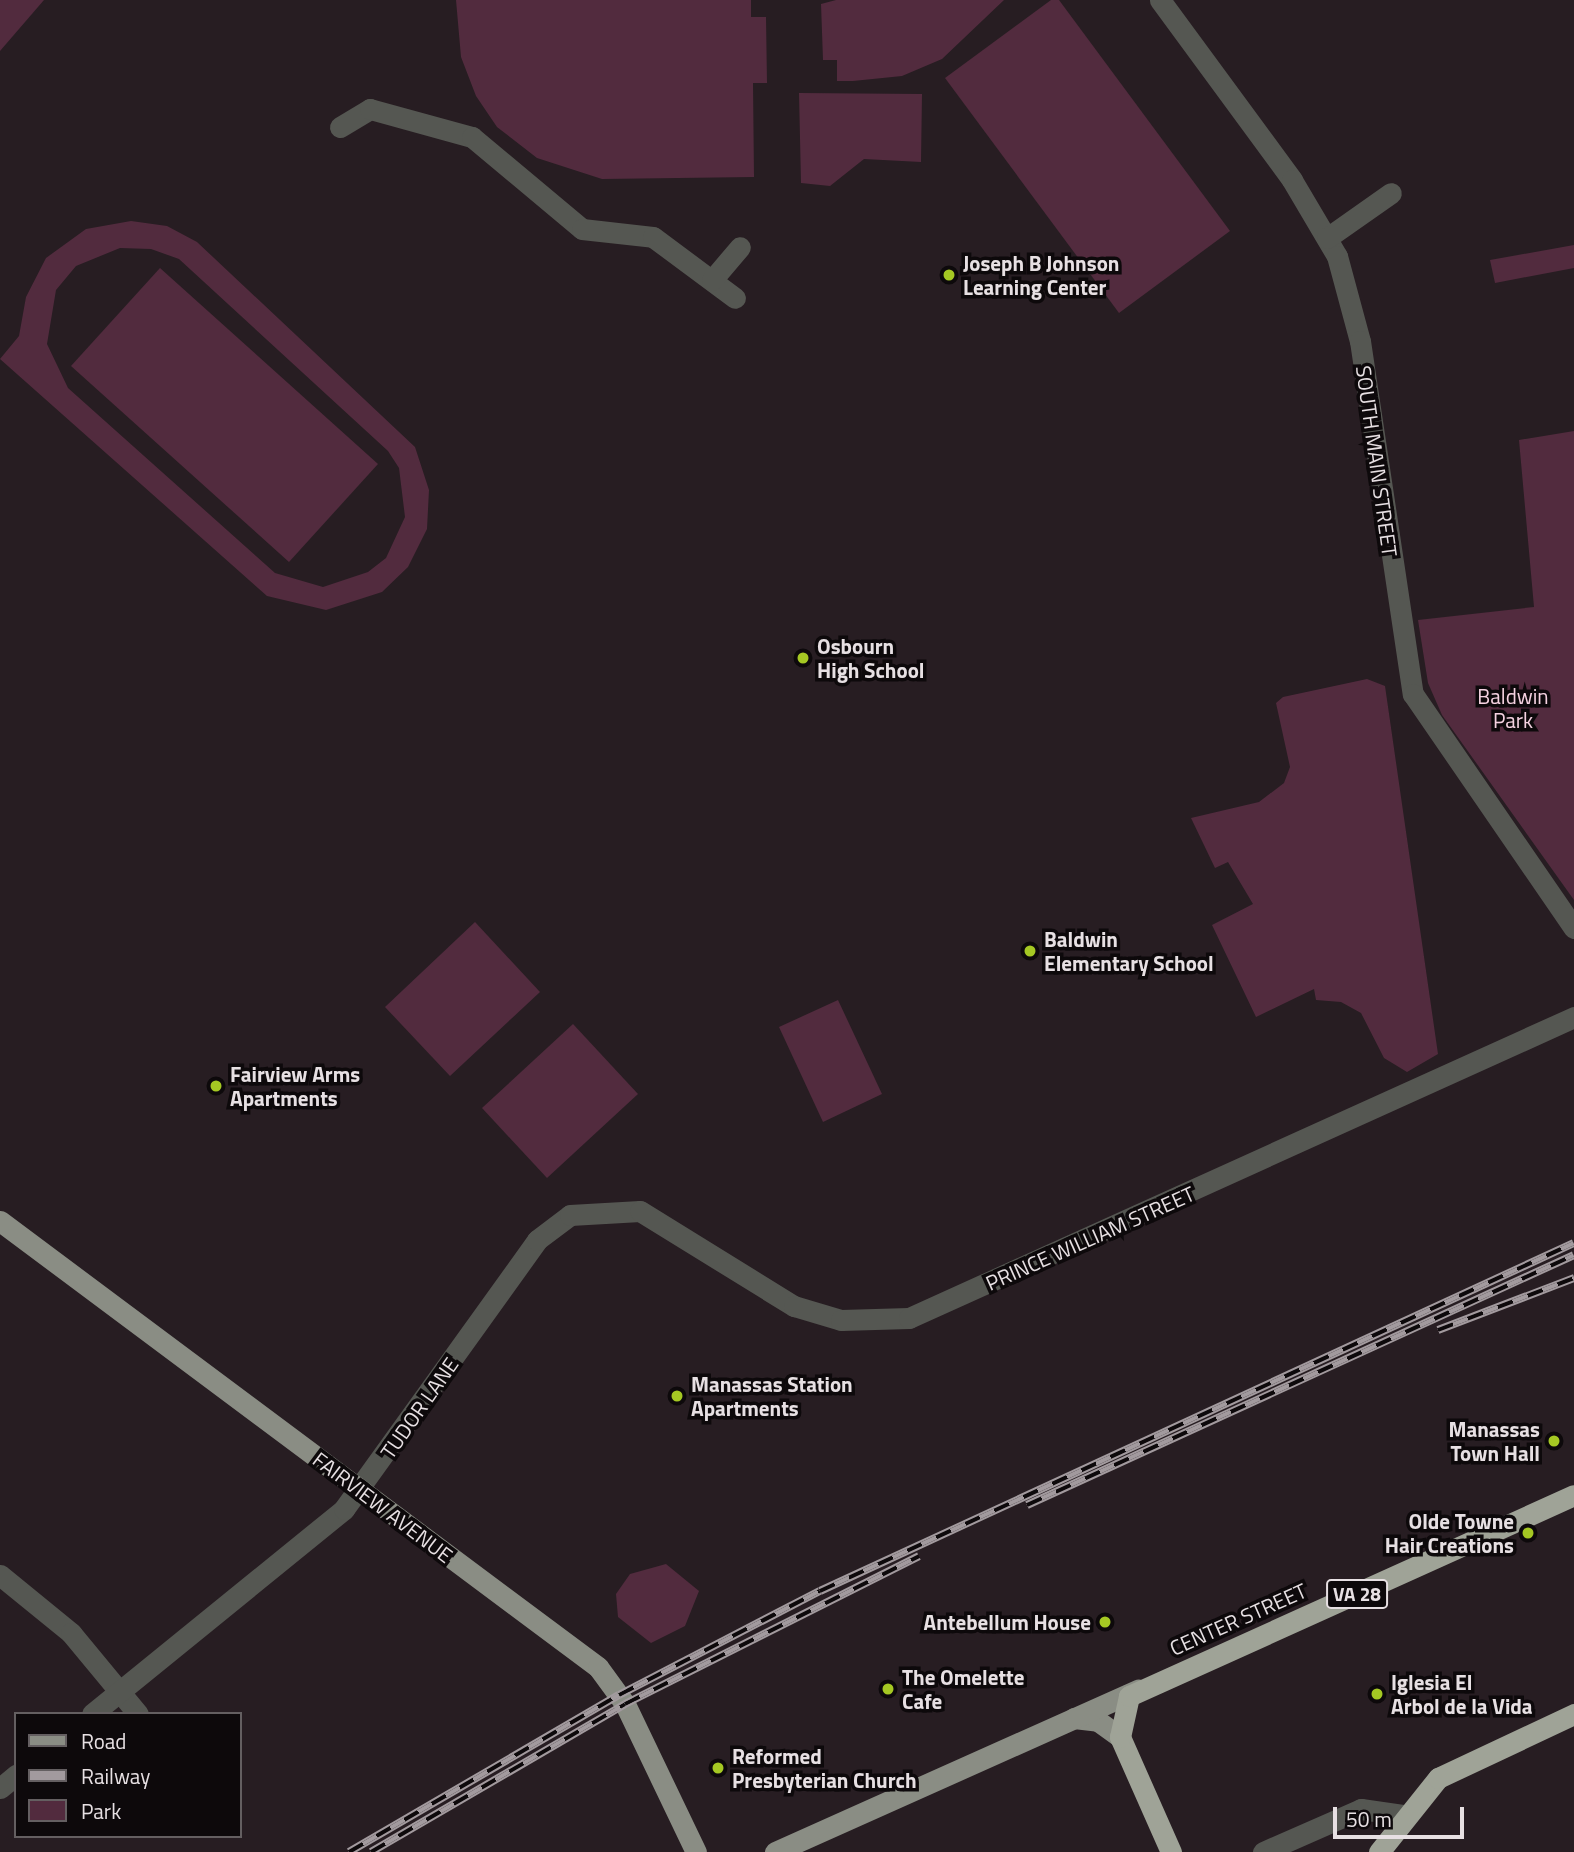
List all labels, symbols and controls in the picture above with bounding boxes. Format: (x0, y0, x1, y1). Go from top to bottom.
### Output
place label: Joseph B Johnson Learning Center (963, 250, 1119, 300)
marker: Joseph B Johnson Learning Center (941, 267, 957, 283)
street label: SOUTH MAIN STREET (1351, 364, 1403, 558)
place label: Osbourn High School (817, 633, 924, 683)
marker: Osbourn High School (795, 650, 811, 666)
park label: Baldwin Park (1477, 683, 1549, 733)
place label: Baldwin Elementary School (1044, 926, 1214, 976)
marker: Baldwin Elementary School (1022, 943, 1038, 959)
place label: Fairview Arms Apartments (230, 1061, 360, 1111)
marker: Fairview Arms Apartments (208, 1078, 224, 1094)
street label: PRINCE WILLIAM STREET (982, 1181, 1198, 1295)
street label: TUDOR LANE (375, 1352, 463, 1464)
place label: Manassas Station Apartments (691, 1371, 853, 1421)
marker: Manassas Station Apartments (669, 1388, 685, 1404)
place label: Manassas Town Hall (1448, 1416, 1540, 1466)
marker: Manassas Town Hall (1546, 1433, 1562, 1449)
street label: FAIRVIEW AVENUE (308, 1446, 458, 1568)
place label: Olde Towne Hair Creations (1385, 1508, 1514, 1558)
marker: Olde Towne Hair Creations (1520, 1525, 1536, 1541)
street label: CENTER STREET (1166, 1578, 1310, 1660)
road number: VA 28 (1326, 1578, 1388, 1610)
place label: Antebellum House (924, 1609, 1091, 1635)
marker: Antebellum House (1097, 1614, 1113, 1630)
place label: The Omelette Cafe (902, 1664, 1024, 1714)
place label: Iglesia El Arbol de la Vida (1391, 1669, 1533, 1719)
marker: The Omelette Cafe (880, 1681, 896, 1697)
marker: Iglesia El Arbol de la Vida (1369, 1686, 1385, 1702)
legend (14, 1712, 242, 1838)
text: Road (81, 1725, 126, 1757)
place label: Reformed Presbyterian Church (732, 1743, 917, 1793)
text: Railway (81, 1760, 150, 1792)
marker: Reformed Presbyterian Church (710, 1760, 726, 1776)
scale bar (1336, 1792, 1467, 1836)
text: Park (81, 1795, 121, 1827)
text: 50 m (1346, 1803, 1392, 1835)

